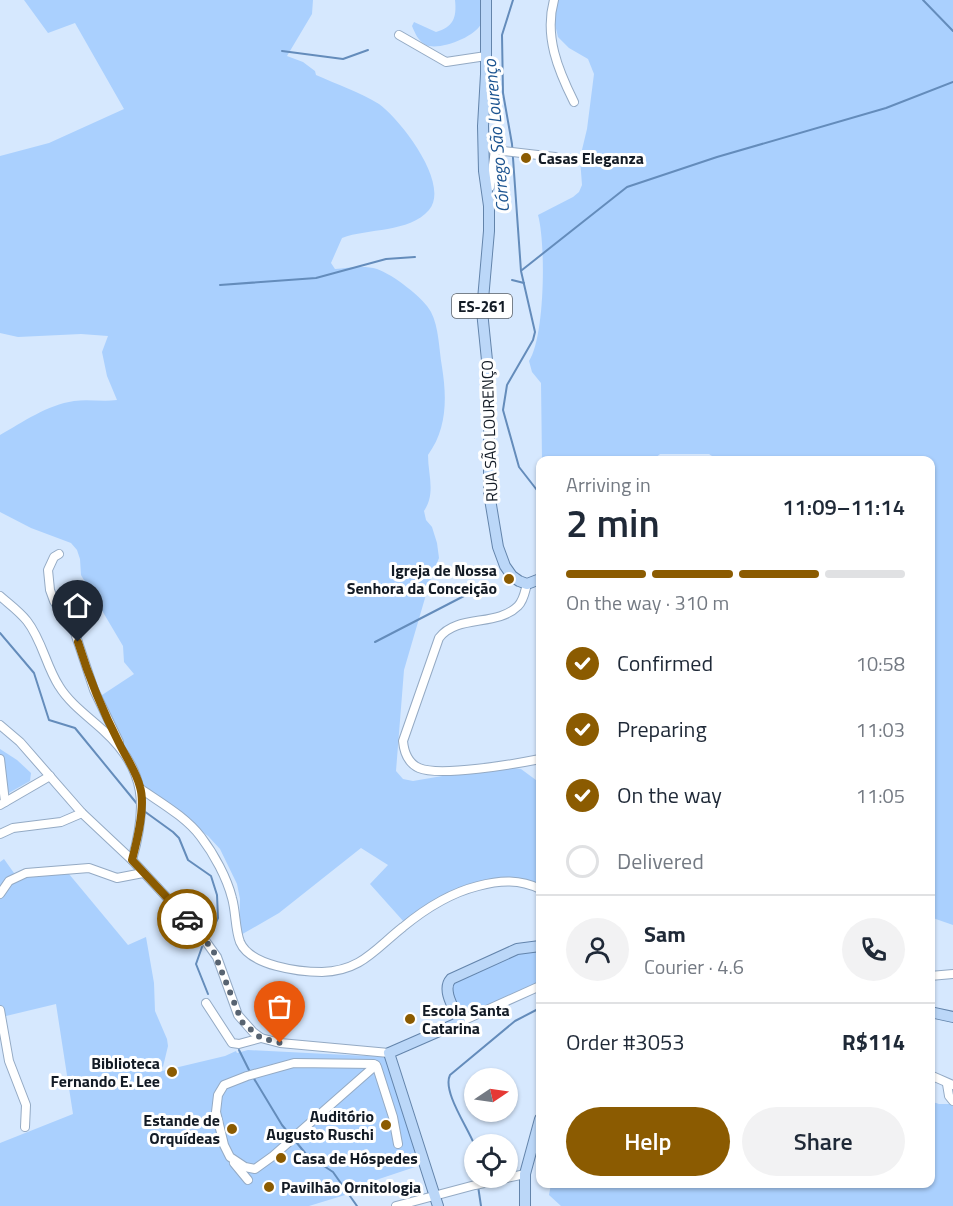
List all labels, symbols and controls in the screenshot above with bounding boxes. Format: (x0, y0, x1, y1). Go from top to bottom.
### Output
water label: Córrego São Lourenço (476, 57, 516, 214)
place label: Casas Eleganza (538, 146, 644, 170)
marker: Casas Eleganza (519, 151, 533, 165)
road number: ES-261 (452, 294, 512, 318)
street label: RUA SÃO LOURENÇO (475, 360, 503, 502)
text: Arriving in (566, 469, 651, 500)
text: 11:09–11:14 (782, 490, 905, 524)
text: 2 min (566, 493, 660, 552)
place label: Igreja de Nossa Senhora da Conceição (347, 558, 497, 600)
marker: Igreja de Nossa Senhora da Conceição (502, 572, 516, 586)
pin (52, 580, 103, 642)
text: On the way · 310 m (566, 587, 729, 618)
icon: home (61, 589, 94, 622)
text: Confirmed (617, 646, 713, 680)
icon: check (566, 647, 599, 680)
text: 10:58 (856, 648, 905, 679)
text: Preparing (617, 712, 707, 746)
icon: check (566, 713, 599, 746)
text: 11:03 (856, 714, 905, 745)
text: On the way (617, 778, 722, 812)
icon: check (566, 779, 599, 812)
text: 11:05 (856, 780, 905, 811)
text: Delivered (617, 844, 704, 878)
courier (157, 889, 217, 949)
icon: car (171, 903, 204, 936)
text: Sam (644, 917, 686, 951)
button: person (566, 918, 629, 981)
button: phone (842, 918, 905, 981)
text: Courier · 4.6 (644, 951, 744, 982)
pin (254, 981, 305, 1043)
icon: bag (263, 990, 296, 1023)
place label: Escola Santa Catarina (422, 998, 510, 1040)
marker: Escola Santa Catarina (403, 1012, 417, 1026)
text: Order #3053 (566, 1025, 685, 1059)
text: R$114 (842, 1025, 905, 1059)
place label: Biblioteca Fernando E. Lee (51, 1051, 160, 1093)
marker: Biblioteca Fernando E. Lee (165, 1065, 179, 1079)
north arrow (464, 1068, 518, 1122)
map controls (464, 1068, 518, 1188)
place label: Auditório Augusto Ruschi (266, 1104, 374, 1146)
button: Help (566, 1107, 730, 1176)
button: Share (742, 1107, 905, 1176)
place label: Estande de Orquídeas (143, 1108, 220, 1150)
marker: Auditório Augusto Ruschi (379, 1118, 393, 1132)
marker: Estande de Orquídeas (225, 1122, 239, 1136)
button: locate (464, 1134, 518, 1188)
place label: Casa de Hóspedes (293, 1146, 418, 1170)
marker: Casa de Hóspedes (274, 1151, 288, 1165)
place label: Pavilhão Ornitologia (281, 1175, 421, 1199)
marker: Pavilhão Ornitologia (262, 1180, 276, 1194)

